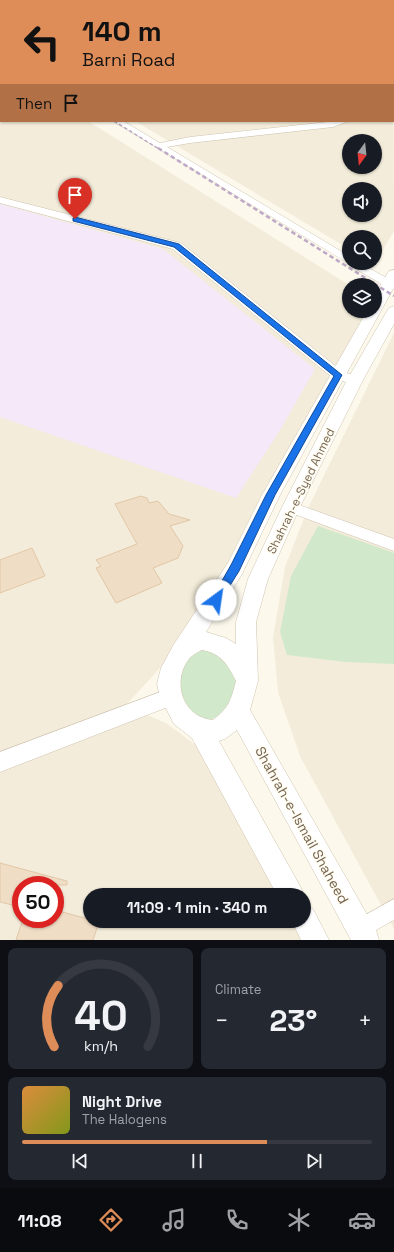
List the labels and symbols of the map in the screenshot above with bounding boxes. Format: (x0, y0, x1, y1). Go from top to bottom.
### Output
north arrow (342, 134, 382, 174)
pin (58, 178, 92, 219)
street label: Shahrah-e-Syed Ahmed (264, 425, 338, 557)
position arrow (195, 579, 237, 621)
street label: Shahrah-e-Ismail Shaheed (251, 743, 353, 907)
speed limit sign: 50 (12, 876, 64, 928)

